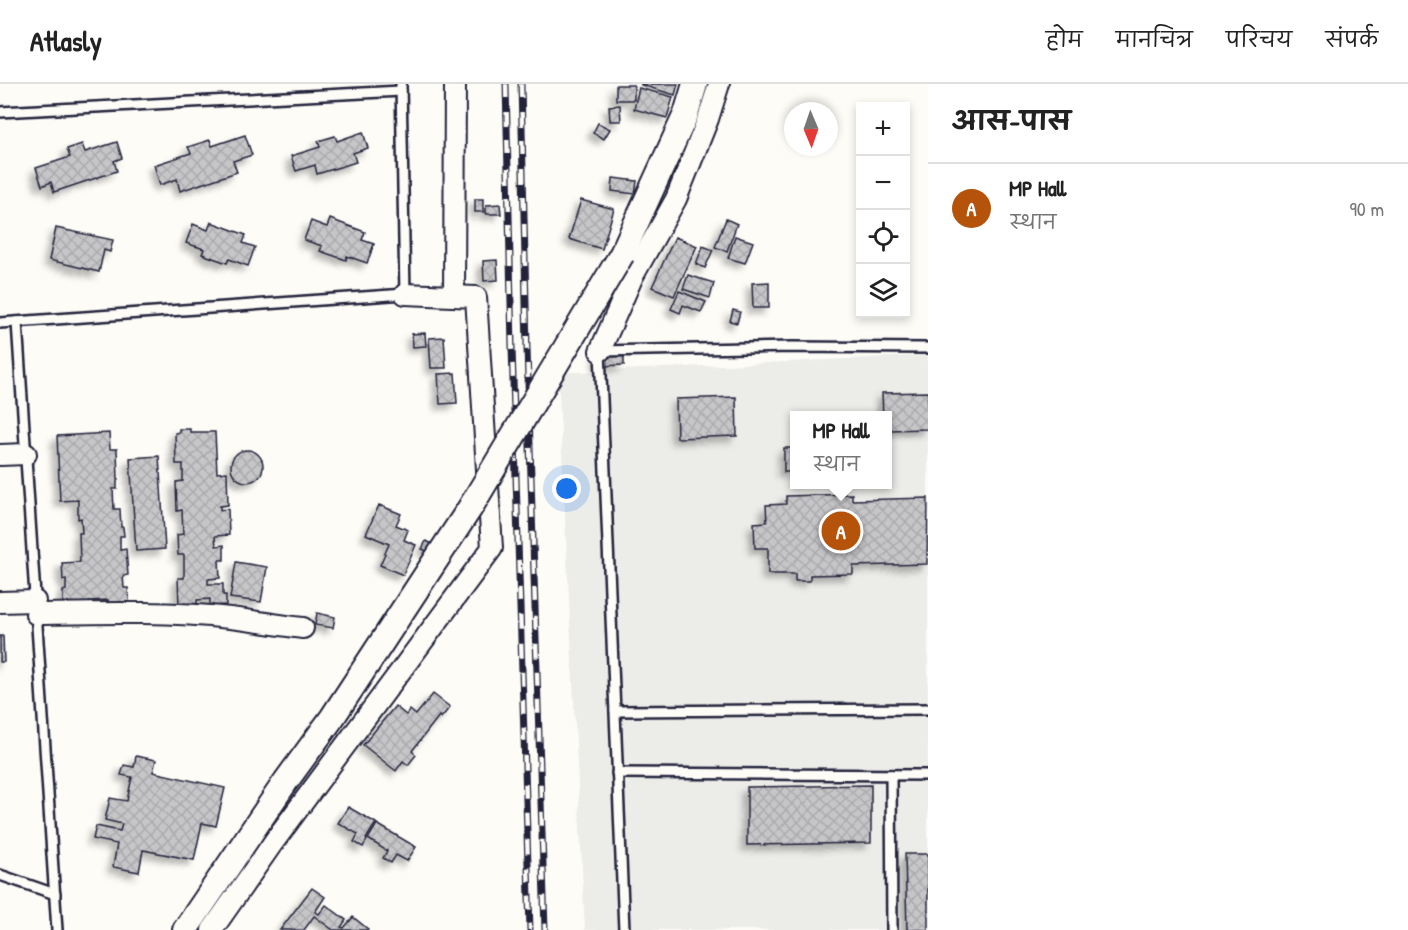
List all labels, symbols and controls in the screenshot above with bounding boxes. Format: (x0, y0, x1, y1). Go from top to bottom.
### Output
text: Atlasly (30, 22, 102, 60)
text: होम (1046, 25, 1083, 54)
text: मानचित्र (1116, 25, 1193, 54)
text: परिचय (1226, 25, 1292, 54)
text: संपर्क (1325, 25, 1378, 54)
north arrow (784, 102, 838, 156)
map controls (856, 102, 910, 318)
button: + (856, 102, 910, 156)
text: आस-पास (952, 103, 1071, 138)
button: − (856, 156, 910, 210)
text: MP Hall (1009, 173, 1066, 203)
text: A (967, 195, 976, 222)
text: 90 m (1350, 195, 1384, 222)
text: स्थान (1009, 208, 1056, 235)
button: locate (856, 210, 910, 264)
button: layers (856, 264, 910, 318)
popup (790, 411, 892, 489)
text: MP Hall (812, 415, 870, 445)
text: स्थान (812, 450, 860, 477)
your location (552, 474, 581, 503)
pin: A (822, 508, 860, 554)

